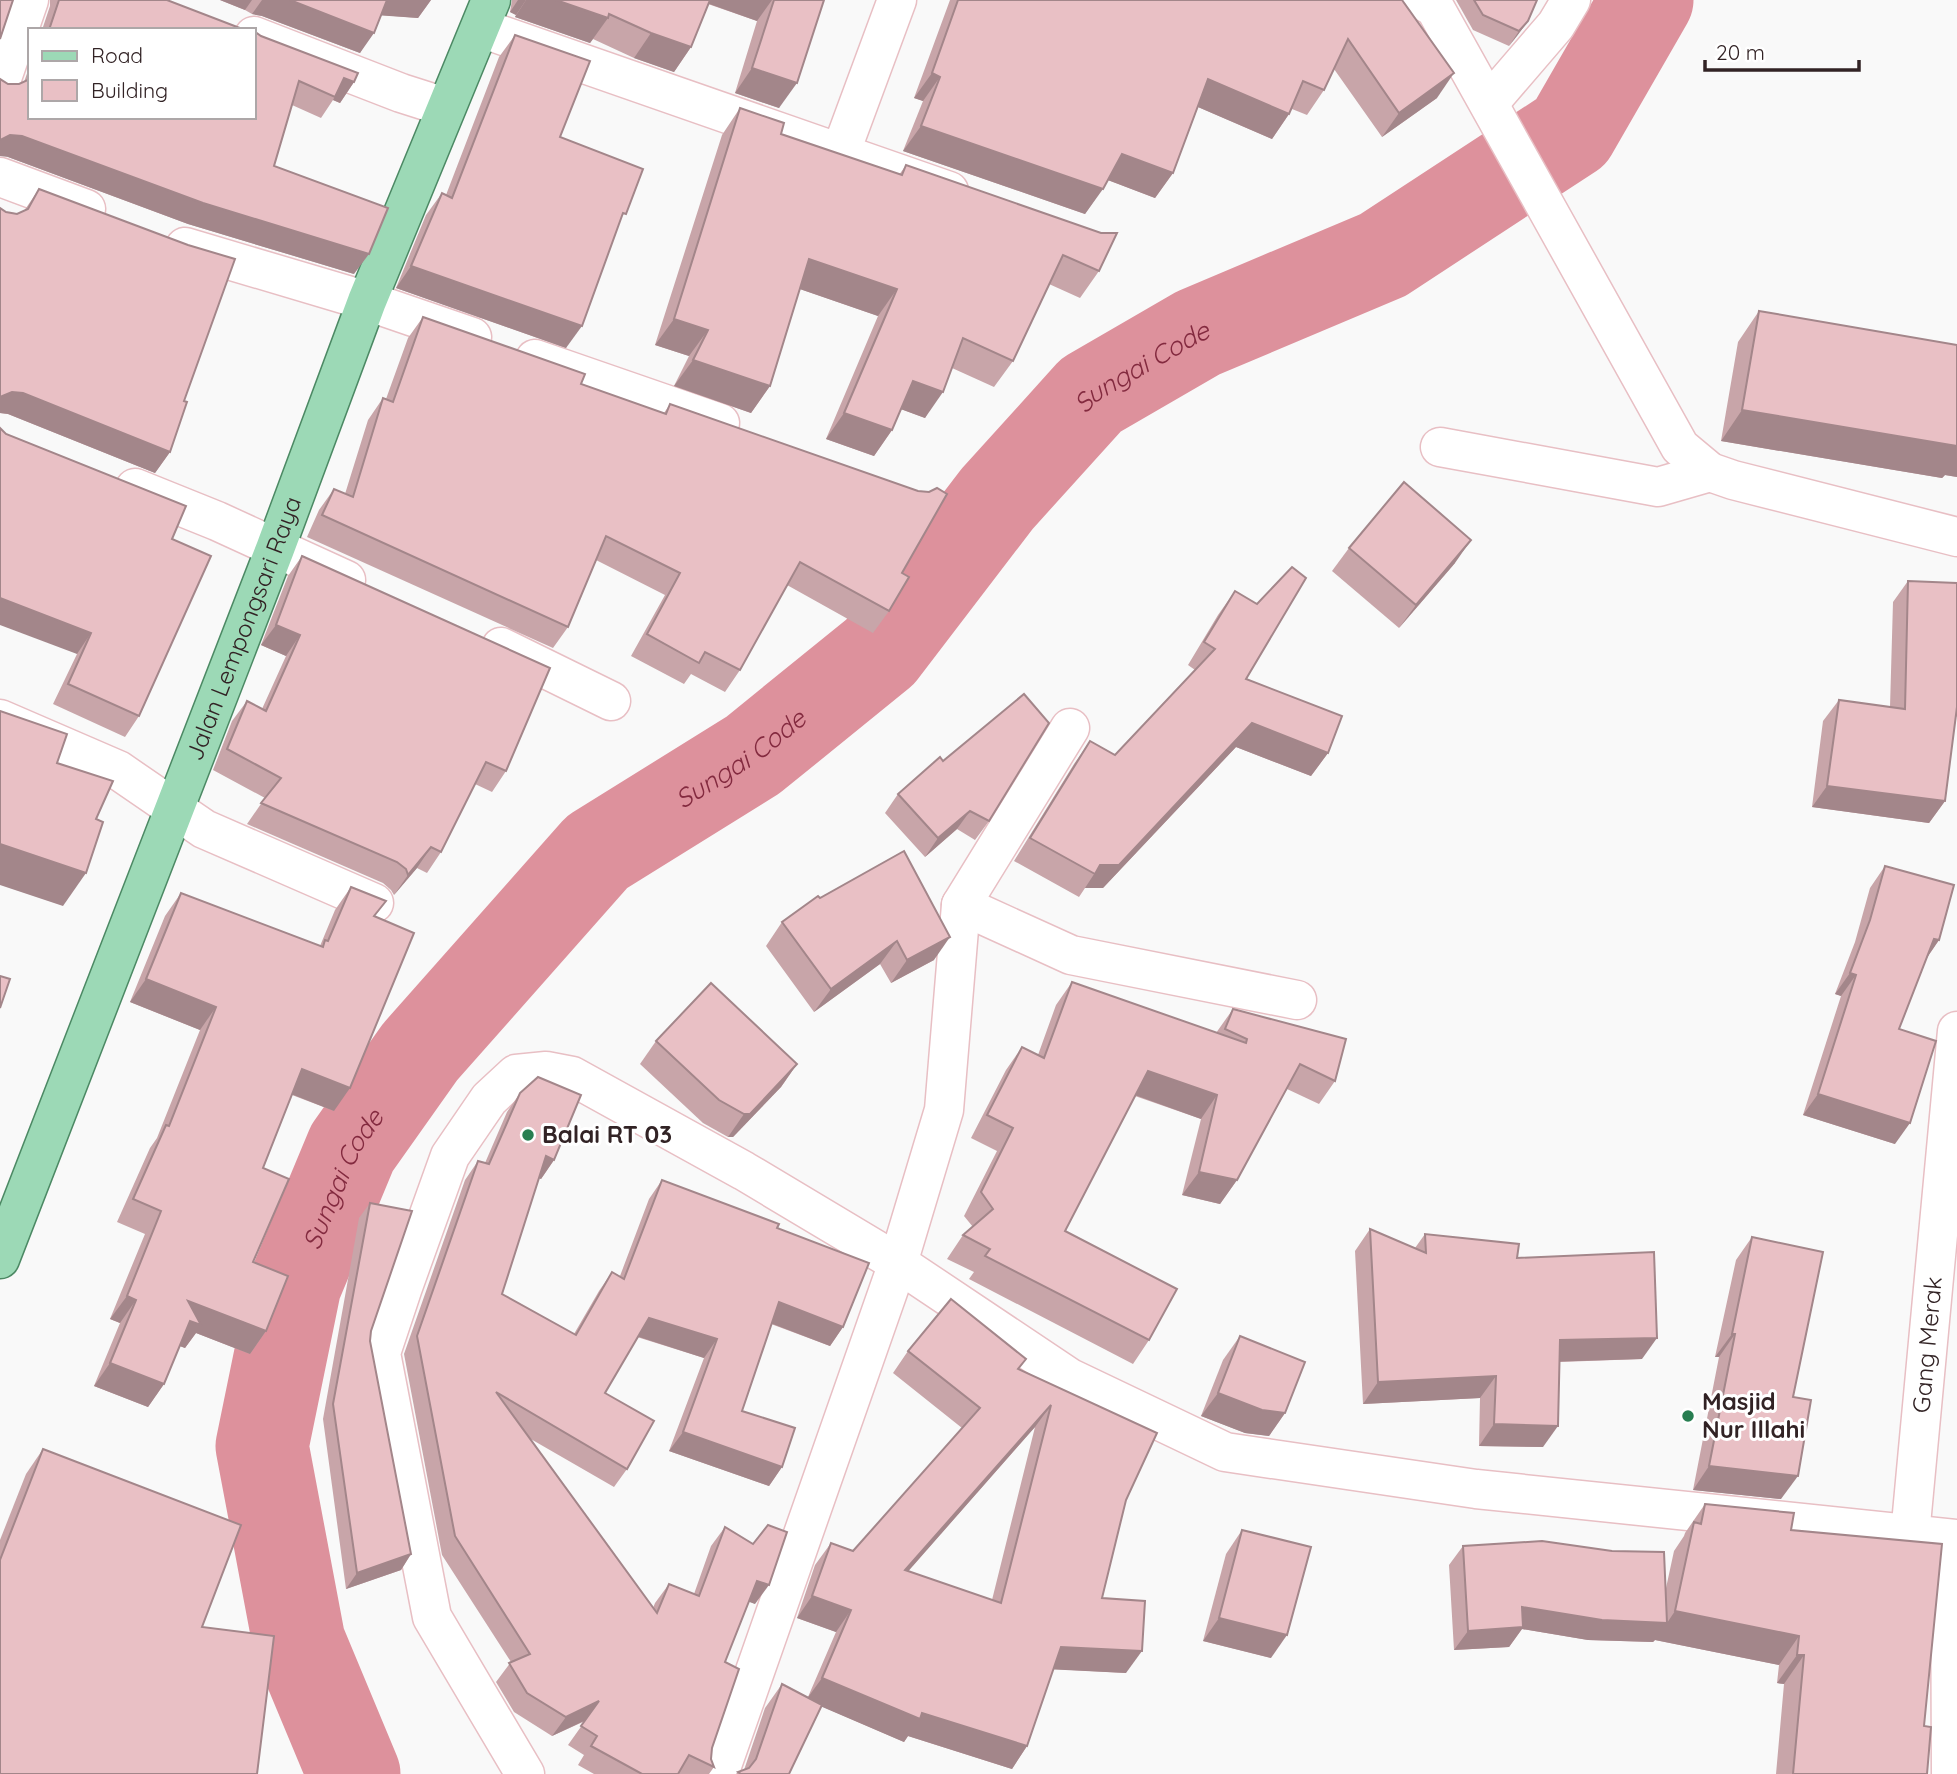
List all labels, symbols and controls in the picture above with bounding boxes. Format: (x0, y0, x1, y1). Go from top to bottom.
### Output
legend (28, 28, 256, 119)
scale bar (1705, 28, 1859, 72)
text: 20 m (1716, 39, 1765, 65)
text: Road (91, 42, 143, 68)
text: Building (91, 77, 168, 103)
water label: Sungai Code (1066, 313, 1215, 419)
street label: Jalan Lempongsari Raya (179, 492, 307, 765)
water label: Sungai Code (669, 701, 813, 815)
water label: Sungai Code (295, 1101, 391, 1254)
place label: Balai RT 03 (542, 1119, 672, 1149)
marker: Balai RT 03 (520, 1127, 536, 1143)
street label: Gang Merak (1905, 1275, 1948, 1414)
place label: Masjid Nur Illahi (1702, 1386, 1805, 1444)
marker: Masjid Nur Illahi (1680, 1408, 1696, 1424)

